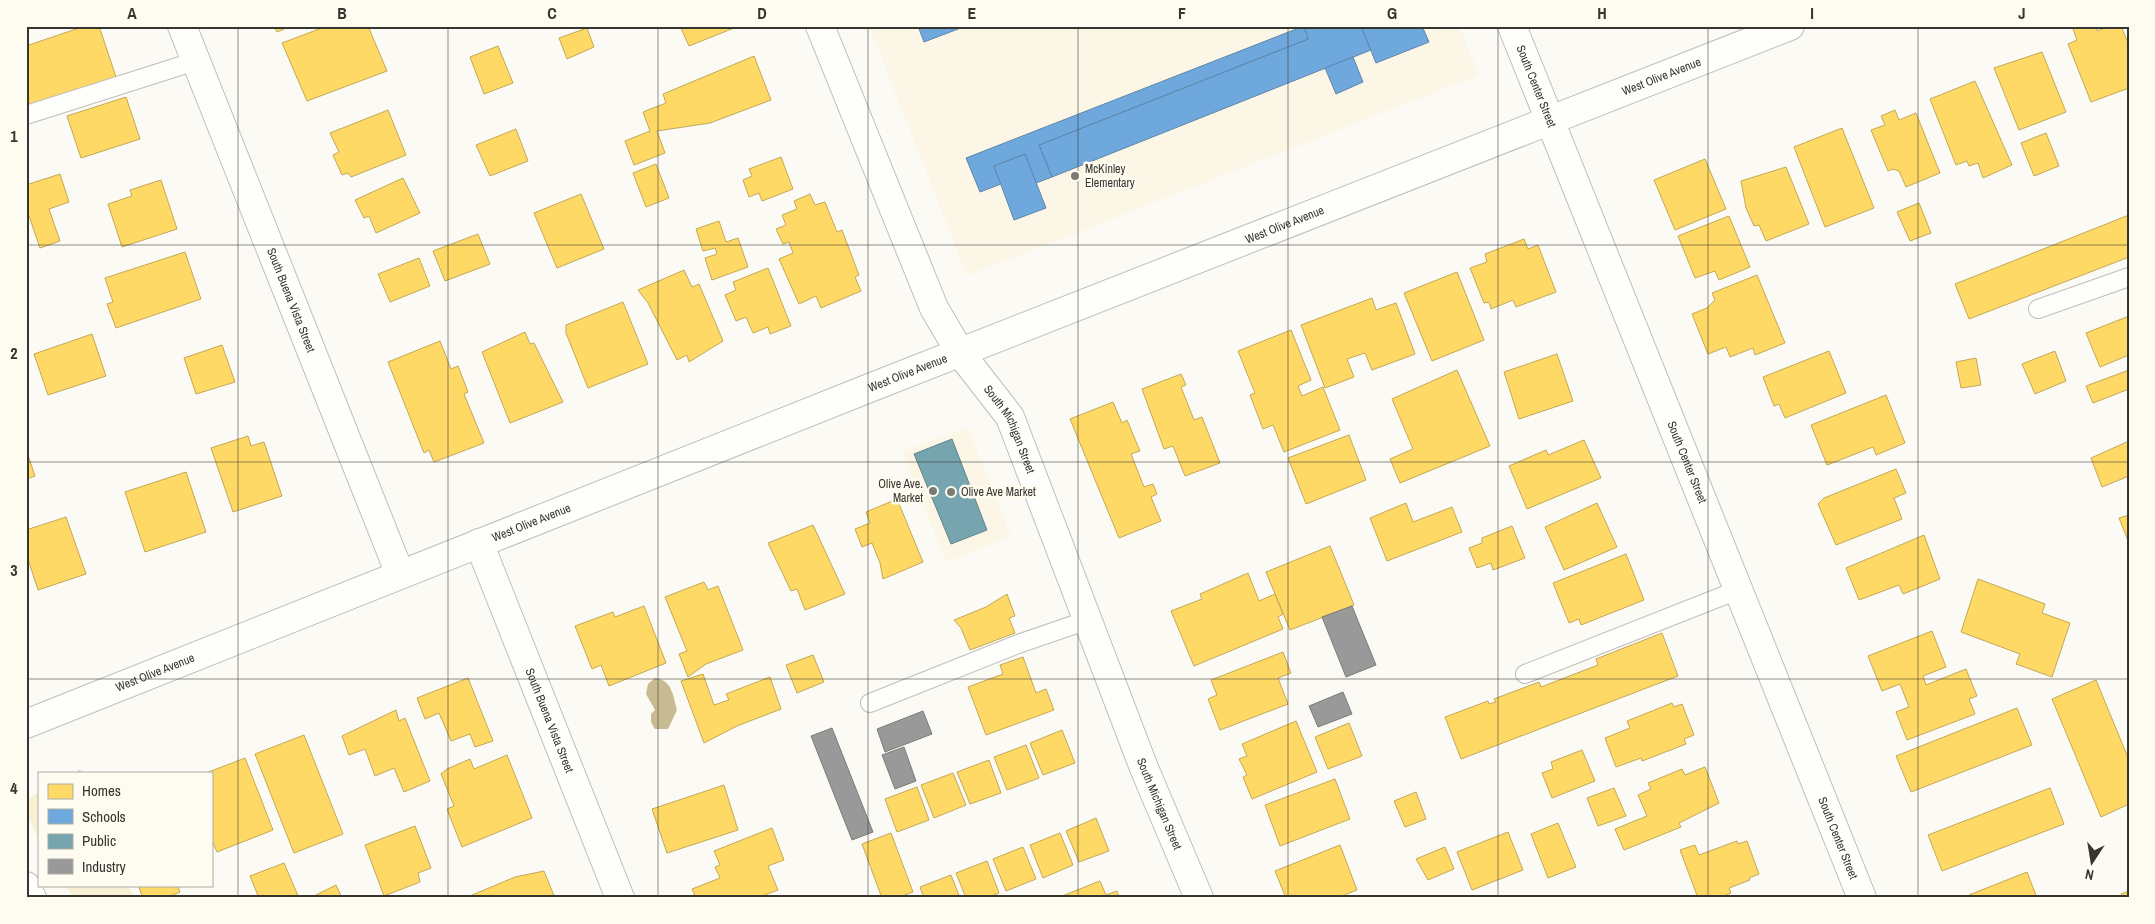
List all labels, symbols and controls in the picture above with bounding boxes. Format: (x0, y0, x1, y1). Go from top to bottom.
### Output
text: A (127, 2, 137, 24)
text: B (337, 2, 347, 24)
text: C (547, 2, 557, 24)
text: D (757, 2, 767, 24)
text: E (968, 2, 977, 24)
text: F (1178, 2, 1186, 24)
text: G (1387, 2, 1397, 24)
text: H (1597, 2, 1607, 24)
text: I (1810, 2, 1814, 24)
text: J (2018, 2, 2026, 24)
street label: South Center Street (1513, 43, 1560, 130)
street label: West Olive Avenue (1620, 54, 1703, 99)
text: 1 (10, 125, 18, 147)
place label: McKinley Elementary (1085, 161, 1135, 191)
marker: McKinley Elementary (1069, 170, 1081, 182)
street label: West Olive Avenue (1243, 202, 1326, 247)
street label: South Buena Vista Street (263, 245, 319, 355)
text: 2 (10, 342, 18, 364)
street label: West Olive Avenue (866, 350, 949, 396)
street label: South Michigan Street (980, 382, 1039, 476)
street label: South Center Street (1663, 419, 1711, 506)
place label: Olive Ave. Market (878, 476, 923, 506)
place label: Olive Ave Market (961, 484, 1036, 500)
marker: Olive Ave. Market (927, 485, 939, 497)
marker: Olive Ave Market (945, 486, 957, 498)
street label: West Olive Avenue (490, 500, 573, 546)
text: 3 (10, 559, 18, 581)
street label: West Olive Avenue (113, 650, 197, 695)
street label: South Buena Vista Street (522, 666, 578, 775)
street label: South Michigan Street (1133, 756, 1186, 852)
legend (38, 772, 212, 886)
text: 4 (10, 777, 18, 799)
text: Homes (82, 780, 121, 801)
street label: South Center Street (1814, 795, 1862, 882)
text: Schools (82, 806, 126, 827)
text: Public (82, 830, 116, 851)
north arrow (2068, 836, 2118, 886)
text: Industry (82, 856, 127, 877)
text: N (2083, 865, 2095, 884)

